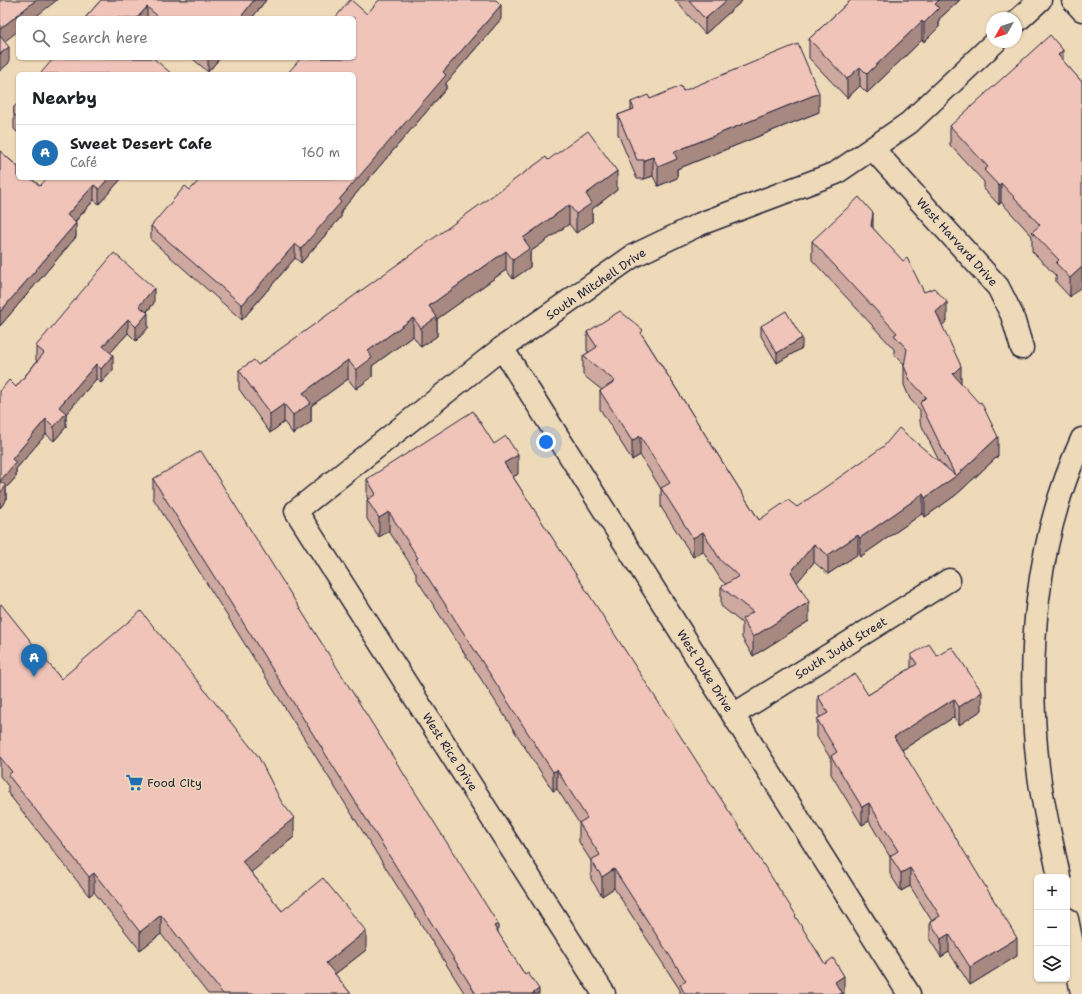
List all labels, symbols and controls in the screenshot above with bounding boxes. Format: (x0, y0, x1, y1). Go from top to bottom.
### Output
north arrow (986, 12, 1022, 48)
search box (16, 16, 356, 60)
icon: search (30, 27, 52, 49)
text: Search here (62, 28, 148, 48)
text: Nearby (32, 87, 97, 109)
text: Sweet Desert Cafe (70, 134, 212, 154)
text: A (40, 144, 50, 161)
text: 160 m (302, 144, 340, 161)
text: Café (70, 154, 97, 171)
street label: West Harvard Drive (913, 194, 1001, 290)
street label: South Mitchell Drive (543, 244, 649, 324)
your location (536, 432, 556, 452)
street label: South Judd Street (792, 613, 890, 683)
street label: West Duke Drive (673, 627, 737, 715)
pin: A (21, 644, 47, 677)
street label: West Rice Drive (419, 710, 481, 794)
supermarket icon: Food City (124, 773, 144, 793)
place label: Food City (147, 775, 202, 791)
map controls (1034, 874, 1070, 982)
button: + (1034, 874, 1070, 910)
button: − (1034, 910, 1070, 946)
button: layers (1034, 946, 1070, 982)

